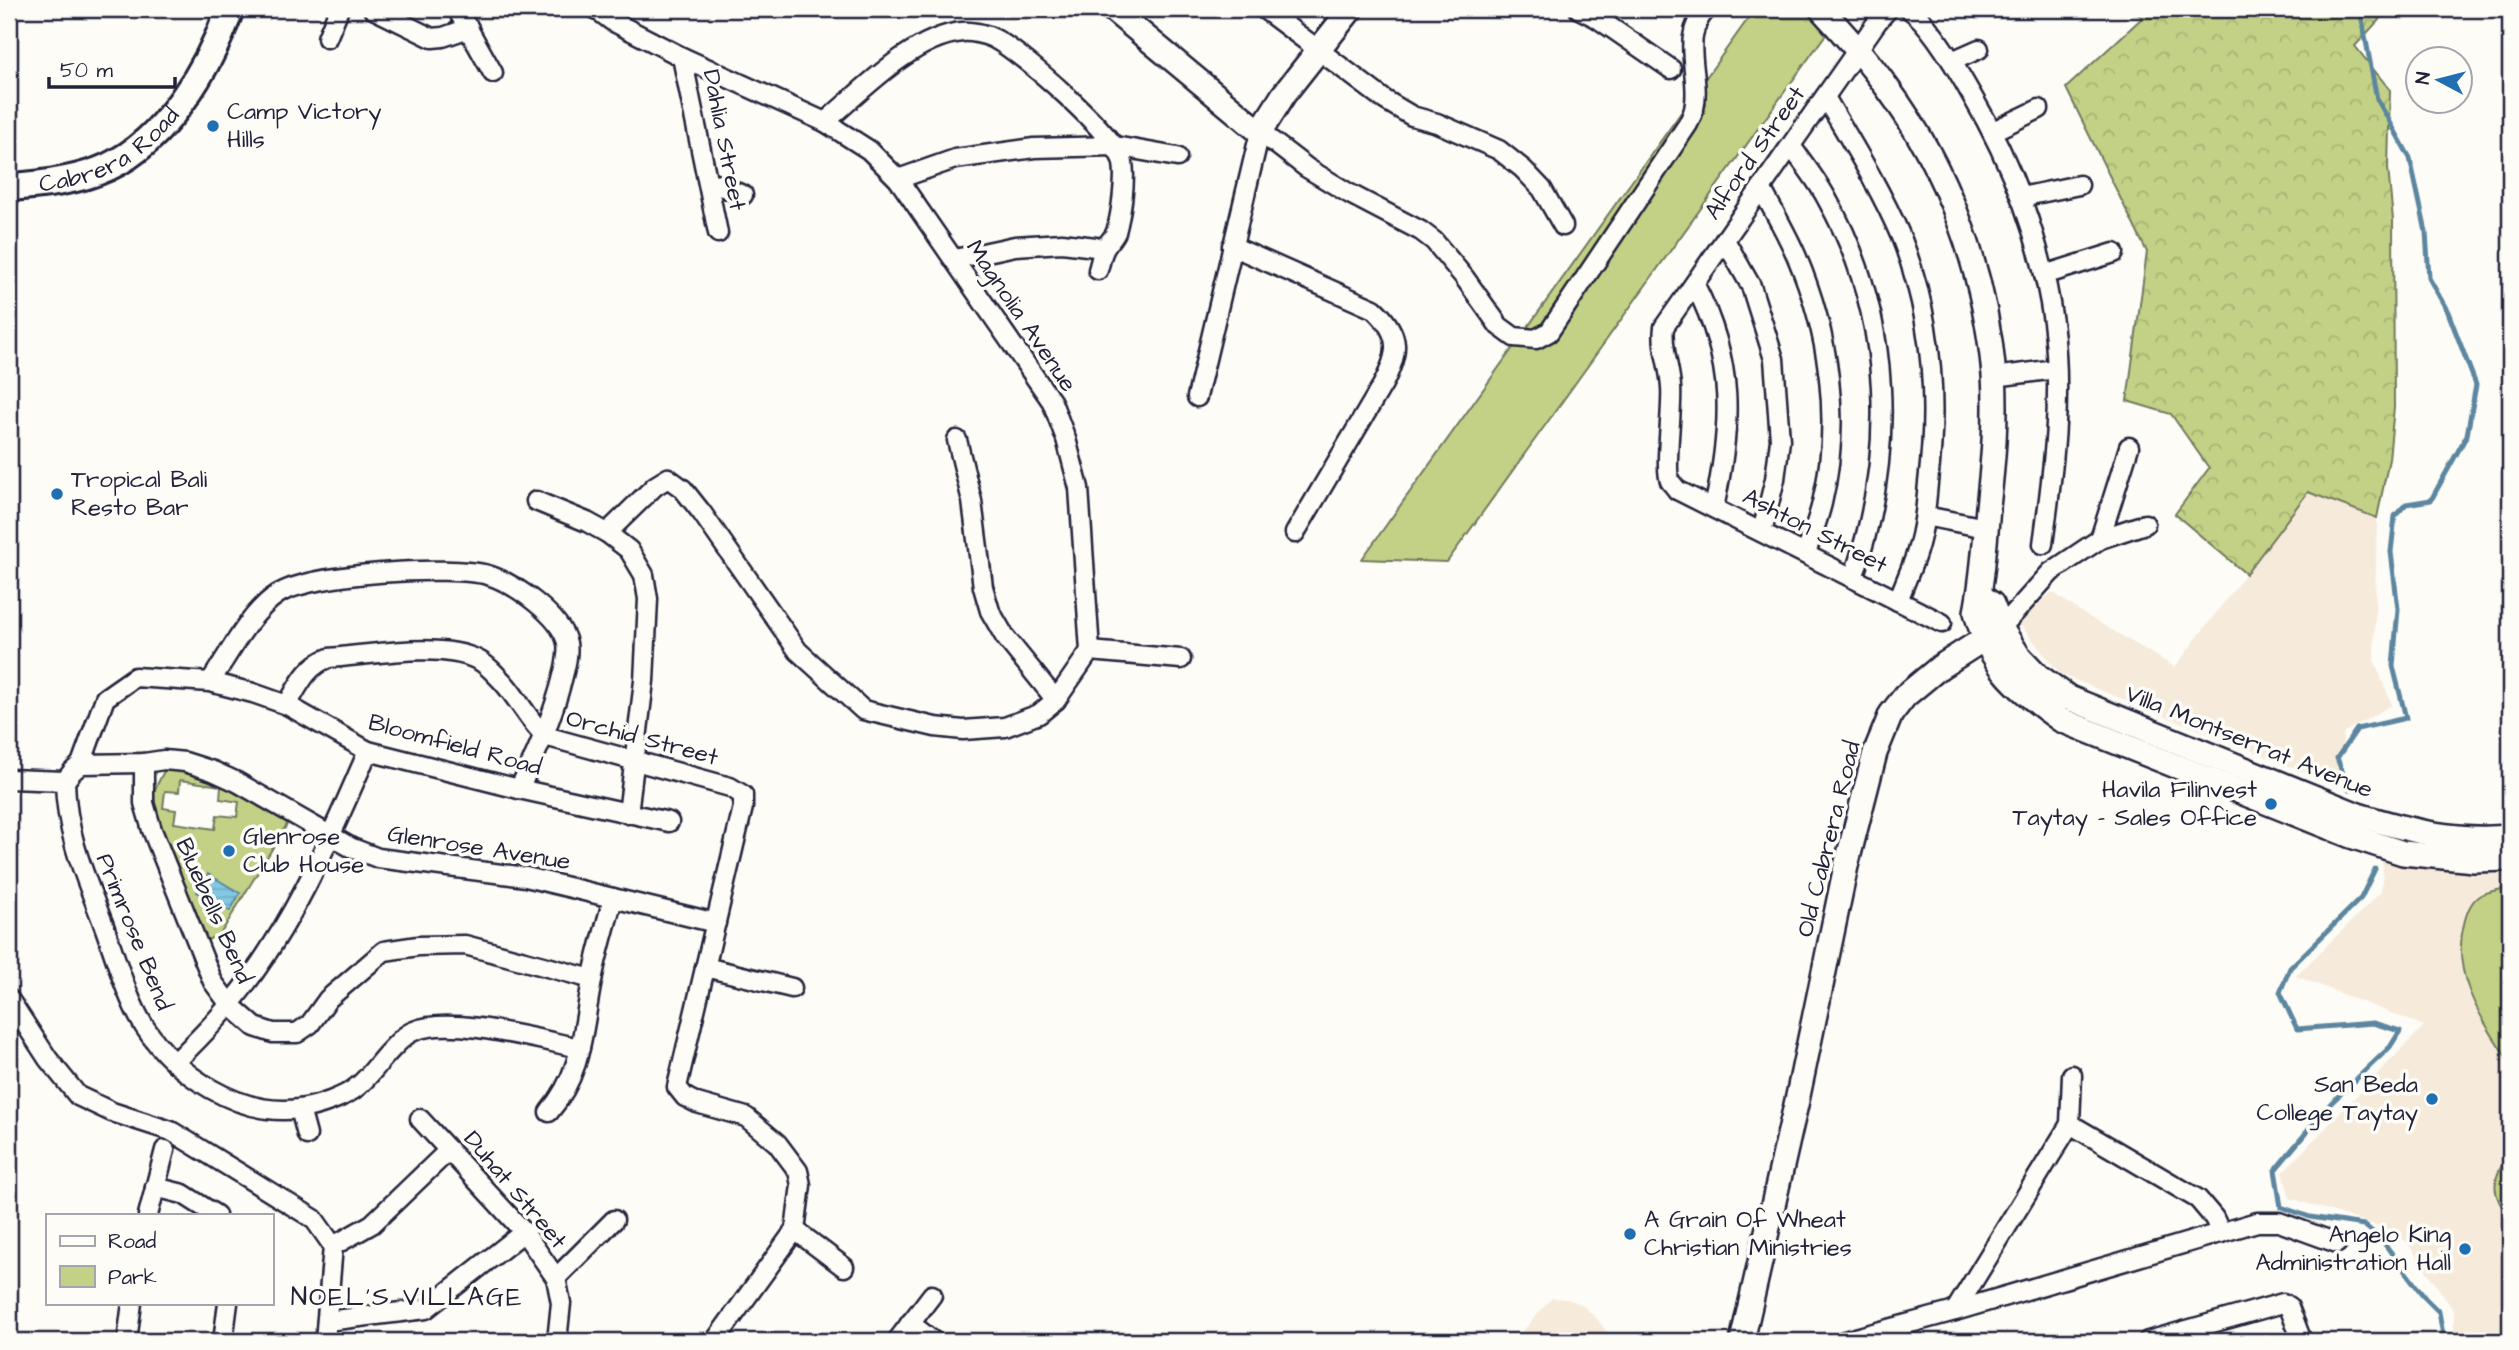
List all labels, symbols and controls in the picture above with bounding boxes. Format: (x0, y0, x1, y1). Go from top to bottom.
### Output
scale bar (49, 46, 175, 90)
north arrow (2404, 46, 2474, 116)
text: 50 m (60, 56, 114, 85)
street label: Dahlia Street (694, 67, 754, 214)
text: N (2409, 70, 2438, 86)
street label: Alford Street (1696, 79, 1814, 227)
place label: Camp Victory Hills (227, 95, 381, 157)
street label: Cabrera Road (37, 100, 188, 201)
marker: Camp Victory Hills (205, 118, 221, 134)
street label: Magnolia Avenue (957, 233, 1085, 400)
place label: Tropical Bali Resto Bar (71, 463, 208, 525)
street label: Ashton Street (1737, 480, 1893, 582)
marker: Tropical Bali Resto Bar (49, 486, 65, 502)
street label: Villa Montserrat Avenue (2120, 677, 2378, 807)
street label: Orchid Street (562, 701, 722, 775)
street label: Bloomfield Road (365, 706, 545, 784)
street label: Old Cabrera Road (1788, 737, 1870, 941)
place label: Havila Filinvest Taytay - Sales Office (2012, 773, 2257, 836)
marker: Havila Filinvest Taytay - Sales Office (2263, 796, 2279, 812)
street label: Glenrose Avenue (385, 817, 573, 879)
place label: Glenrose Club House (243, 820, 364, 882)
street label: Bluebells Bend (167, 833, 261, 989)
marker: Glenrose Club House (221, 843, 237, 859)
street label: Primrose Bend (87, 848, 181, 1016)
place label: San Beda College Taytay (2257, 1068, 2418, 1131)
marker: San Beda College Taytay (2424, 1091, 2440, 1107)
street label: Duhat Street (455, 1123, 575, 1257)
place label: A Grain Of Wheat Christian Ministries (1644, 1203, 1852, 1265)
legend (46, 1214, 273, 1304)
place label: Angelo King Administration Hall (2255, 1218, 2451, 1280)
marker: A Grain Of Wheat Christian Ministries (1622, 1226, 1638, 1242)
text: Road (108, 1227, 156, 1256)
marker: Angelo King Administration Hall (2457, 1241, 2473, 1257)
text: Park (108, 1263, 157, 1292)
district label: NOEL'S VILLAGE (291, 1279, 523, 1315)

